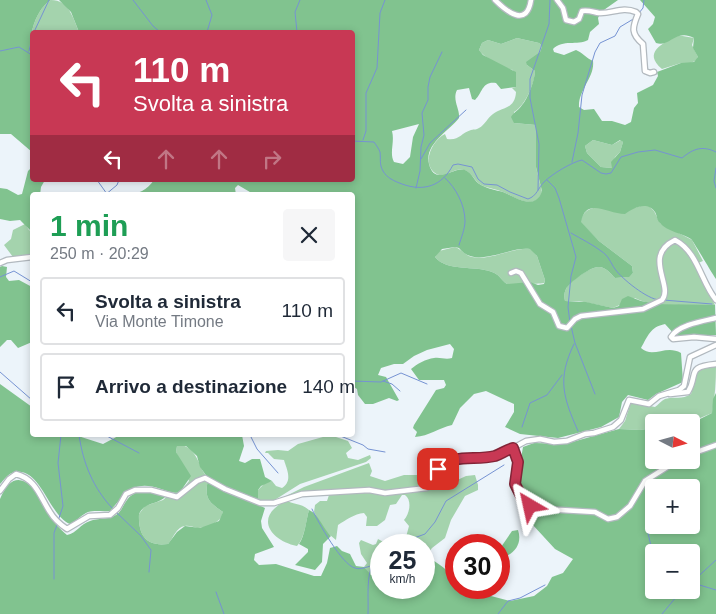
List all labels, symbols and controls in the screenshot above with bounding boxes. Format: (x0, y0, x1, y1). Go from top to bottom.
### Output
icon: left (50, 50, 115, 115)
text: 110 m (133, 50, 230, 89)
text: Svolta a sinistra (133, 91, 288, 116)
icon: left (99, 145, 127, 173)
icon: ahead (152, 145, 180, 173)
icon: ahead (205, 145, 233, 173)
icon: right (258, 145, 286, 173)
text: 1 min (50, 209, 128, 242)
button: close (283, 209, 335, 261)
text: 250 m · 20:29 (50, 245, 149, 262)
text: Svolta a sinistra (95, 291, 241, 312)
icon: left (52, 297, 80, 325)
text: 110 m (282, 300, 333, 321)
text: Via Monte Timone (95, 313, 224, 330)
icon: arrive (52, 373, 80, 401)
text: Arrivo a destinazione (95, 376, 287, 397)
text: 140 m (302, 376, 355, 397)
north arrow (645, 414, 700, 469)
map controls (645, 414, 700, 599)
pin (417, 448, 459, 490)
icon: arrive (424, 455, 452, 483)
position arrow (503, 479, 555, 531)
button: + (645, 479, 700, 534)
speed limit sign: 30 (445, 534, 510, 599)
button: − (645, 544, 700, 599)
text: 25 (389, 546, 416, 574)
text: km/h (389, 572, 416, 586)

